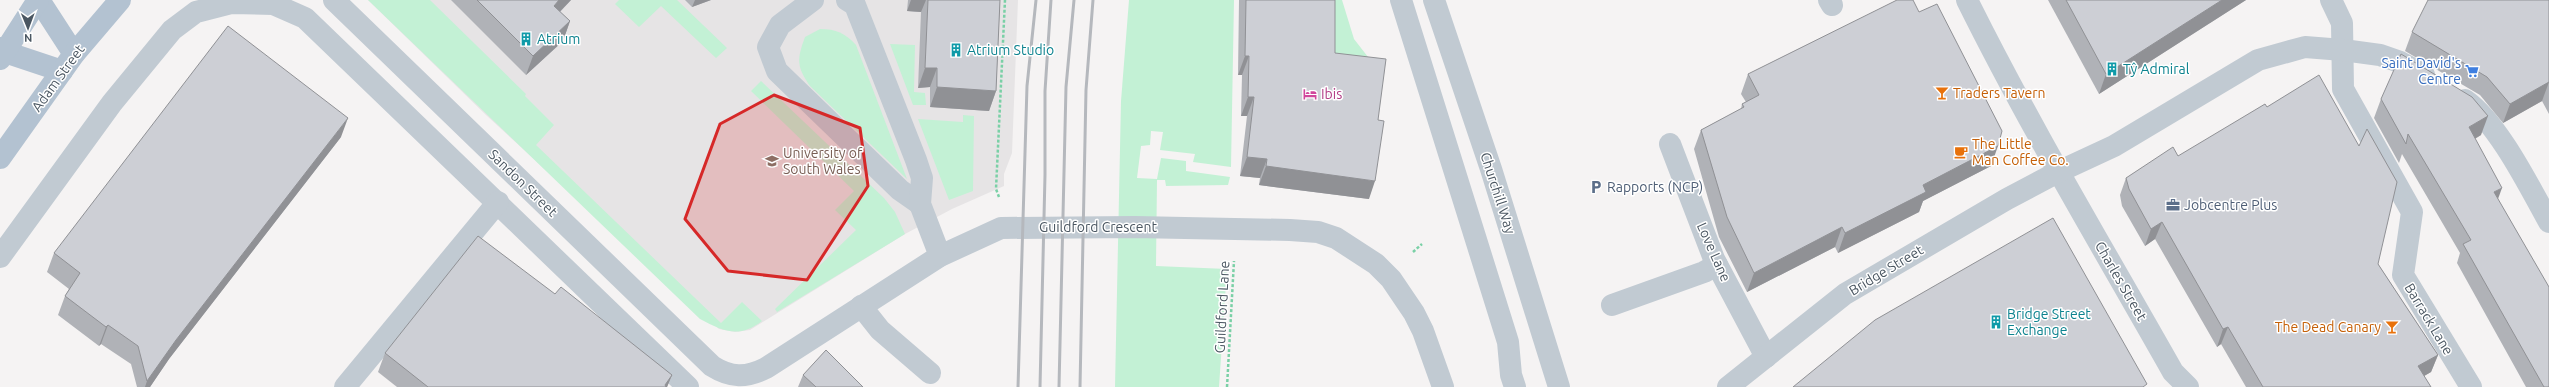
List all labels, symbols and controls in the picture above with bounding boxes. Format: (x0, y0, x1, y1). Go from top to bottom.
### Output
north arrow (8, 8, 48, 48)
building icon: Atrium (518, 31, 534, 47)
place label: Atrium (537, 31, 580, 47)
text: N (24, 32, 32, 44)
street label: Adam Street (28, 41, 88, 115)
building icon: Atrium Studio (948, 42, 964, 58)
place label: Atrium Studio (967, 42, 1054, 58)
place label: Saint David's Centre (2381, 55, 2461, 87)
building icon: Tŷ Admiral (2104, 61, 2120, 77)
place label: Tŷ Admiral (2123, 61, 2190, 77)
supermarket icon: Saint David's Centre (2464, 63, 2480, 79)
bar icon: Traders Tavern (1934, 85, 1950, 101)
place label: Traders Tavern (1953, 85, 2046, 101)
hotel icon: Ibis (1302, 86, 1318, 102)
place label: Ibis (1321, 86, 1342, 102)
place label: The Little Man Coffee Co. (1972, 136, 2069, 168)
cafe icon: The Little Man Coffee Co. (1953, 144, 1969, 160)
place label: University of South Wales (783, 145, 863, 177)
street label: Sandon Street (485, 146, 561, 220)
street label: Churchill Way (1477, 150, 1519, 236)
school or university icon: University of South Wales (764, 153, 780, 169)
parking icon: Rapports (NCP) (1588, 179, 1604, 195)
place label: Rapports (NCP) (1607, 179, 1703, 195)
office icon: Jobcentre Plus (2165, 197, 2181, 213)
place label: Jobcentre Plus (2184, 197, 2277, 213)
street label: Guildford Crescent (1039, 219, 1158, 235)
street label: Love Lane (1694, 220, 1734, 284)
street label: Charles Street (2092, 239, 2150, 324)
street label: Bridge Street (1846, 241, 1926, 298)
street label: Guildford Lane (1212, 260, 1232, 354)
street label: Barrack Lane (2401, 280, 2457, 358)
place label: Bridge Street Exchange (2007, 306, 2091, 338)
building icon: Bridge Street Exchange (1988, 314, 2004, 330)
place label: The Dead Canary (2275, 319, 2381, 335)
bar icon: The Dead Canary (2384, 319, 2400, 335)

